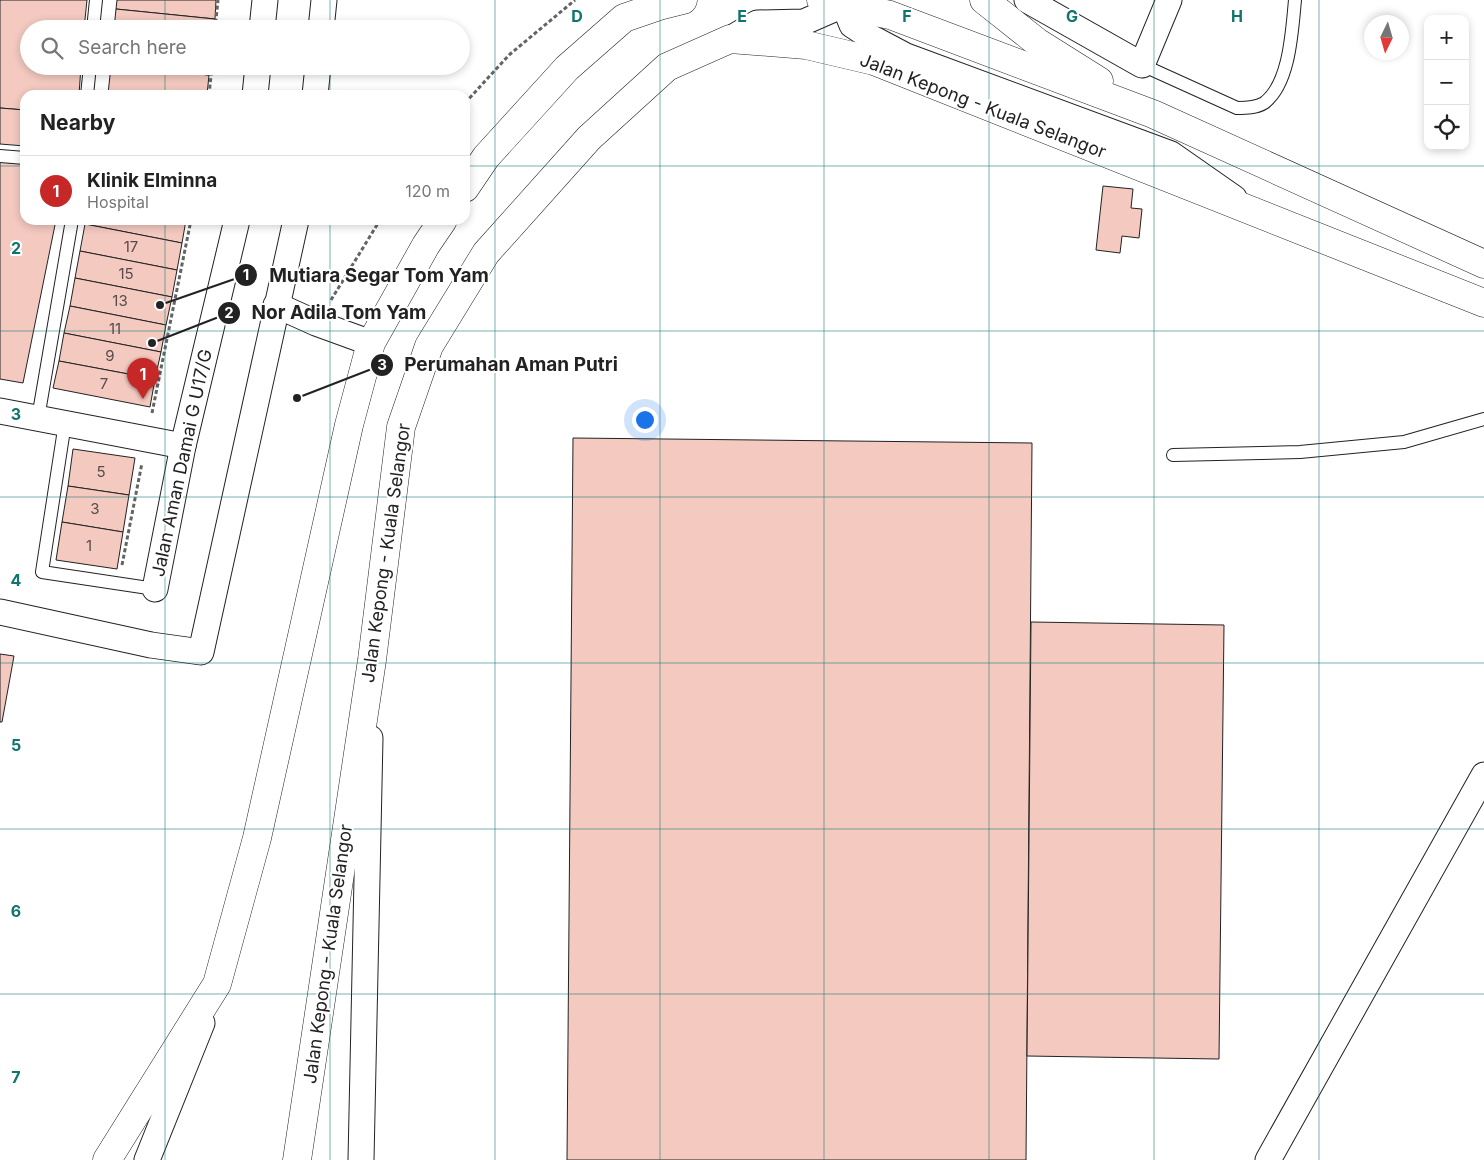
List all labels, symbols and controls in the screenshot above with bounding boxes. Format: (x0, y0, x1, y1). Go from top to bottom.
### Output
text: D (571, 6, 583, 26)
text: E (737, 6, 747, 26)
text: F (902, 6, 912, 26)
text: G (1066, 6, 1078, 26)
text: H (1231, 6, 1243, 26)
north arrow (1364, 15, 1409, 60)
map controls (1424, 15, 1469, 150)
button: + (1424, 15, 1469, 60)
search box (20, 20, 470, 75)
icon: search (38, 34, 66, 62)
text: Search here (78, 36, 187, 59)
street label: Jalan Kepong - Kuala Selangor (857, 49, 1109, 162)
button: − (1424, 60, 1469, 105)
button: locate (1424, 105, 1469, 150)
text: Nearby (40, 110, 115, 135)
text: Klinik Elminna (87, 169, 217, 192)
text: 1 (53, 181, 59, 201)
text: 120 m (405, 181, 450, 201)
text: Hospital (87, 192, 149, 212)
house number: 17 (124, 237, 138, 256)
text: 2 (11, 238, 21, 258)
callout: Mutiara Segar Tom Yam (234, 258, 499, 292)
house number: 15 (118, 264, 134, 283)
text: Mutiara Segar Tom Yam (269, 264, 489, 287)
text: 1 (243, 265, 249, 284)
house number: 13 (112, 291, 128, 310)
callout: Nor Adila Tom Yam (217, 296, 437, 330)
text: Nor Adila Tom Yam (252, 301, 426, 324)
text: 2 (224, 303, 234, 322)
house number: 11 (109, 319, 121, 338)
house number: 9 (105, 346, 115, 365)
street label: Jalan Aman Damai G U17/G (147, 347, 216, 579)
callout: Perumahan Aman Putri (370, 348, 628, 382)
text: Perumahan Aman Putri (404, 353, 618, 376)
text: 3 (377, 355, 387, 374)
pin: 1 (127, 358, 159, 399)
house number: 7 (100, 374, 108, 393)
text: 3 (11, 404, 21, 424)
your location (632, 407, 658, 433)
street label: Jalan Kepong - Kuala Selangor (357, 422, 414, 684)
house number: 5 (96, 462, 106, 481)
house number: 3 (90, 499, 100, 518)
house number: 1 (86, 536, 92, 555)
text: 4 (11, 570, 22, 590)
text: 5 (11, 735, 21, 755)
street label: Jalan Kepong - Kuala Selangor (299, 823, 356, 1085)
text: 6 (11, 901, 21, 921)
text: 7 (11, 1067, 21, 1087)

